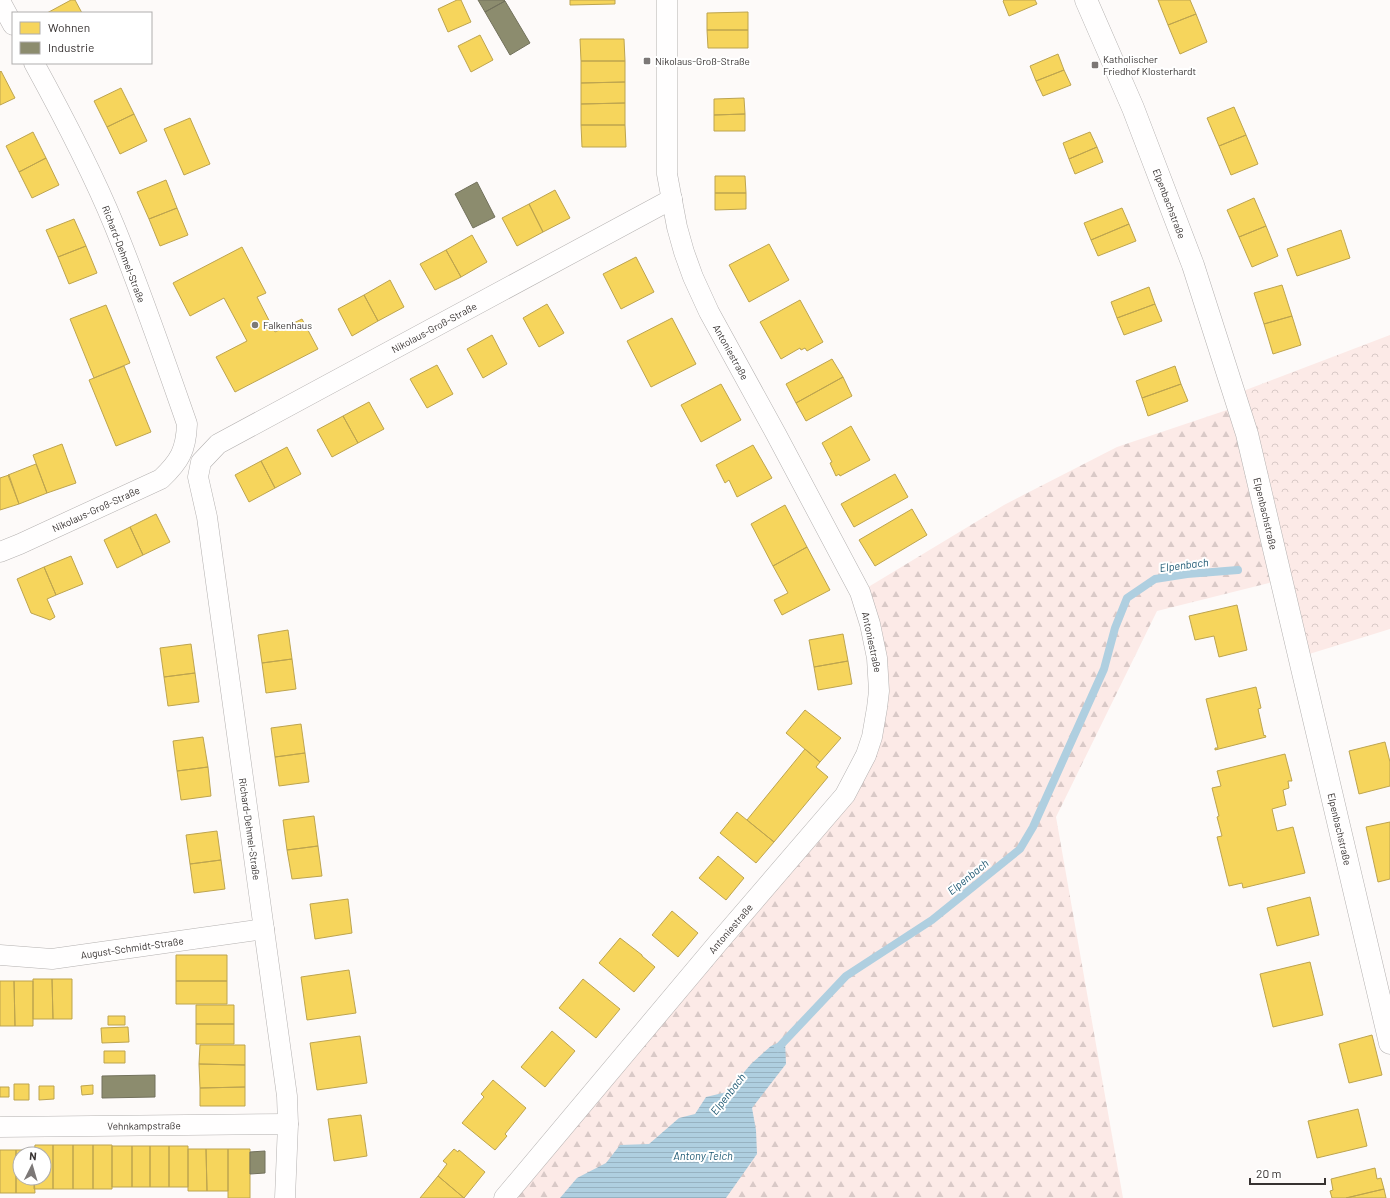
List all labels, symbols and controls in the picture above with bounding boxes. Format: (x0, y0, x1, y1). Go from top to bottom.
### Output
legend (12, 12, 152, 64)
text: Wohnen (48, 20, 90, 34)
text: Industrie (48, 40, 94, 54)
place label: Katholischer Friedhof Klosterhardt (1103, 53, 1196, 77)
place label: Nikolaus-Groß-Straße (655, 55, 750, 67)
marker: Nikolaus-Groß-Straße (642, 56, 652, 66)
marker: Katholischer Friedhof Klosterhardt (1090, 60, 1100, 70)
street label: Elpenbachstraße (1151, 167, 1188, 240)
street label: Richard-Dehmel-Straße (100, 204, 148, 304)
street label: Nikolaus-Groß-Straße (389, 300, 479, 355)
place label: Falkenhaus (263, 319, 312, 331)
marker: Falkenhaus (250, 320, 260, 330)
street label: Antoniestraße (711, 322, 751, 382)
street label: Elpenbachstraße (1251, 476, 1280, 551)
street label: Nikolaus-Groß-Straße (50, 484, 141, 534)
water label: Elpenbach (1159, 555, 1209, 574)
street label: Antoniestraße (860, 611, 884, 673)
street label: Richard-Dehmel-Straße (237, 777, 263, 881)
street label: Elpenbachstraße (1325, 792, 1354, 866)
water label: Elpenbach (945, 856, 991, 897)
street label: Antoniestraße (706, 901, 755, 956)
street label: August-Schmidt-Straße (80, 934, 184, 961)
water label: Elpenbach (707, 1070, 748, 1117)
street label: Vehnkampstraße (107, 1119, 181, 1132)
north arrow (12, 1146, 52, 1186)
text: N (29, 1149, 37, 1162)
water label: Antony Teich (673, 1149, 733, 1162)
scale bar (1250, 1160, 1325, 1186)
text: 20 m (1256, 1166, 1282, 1180)

